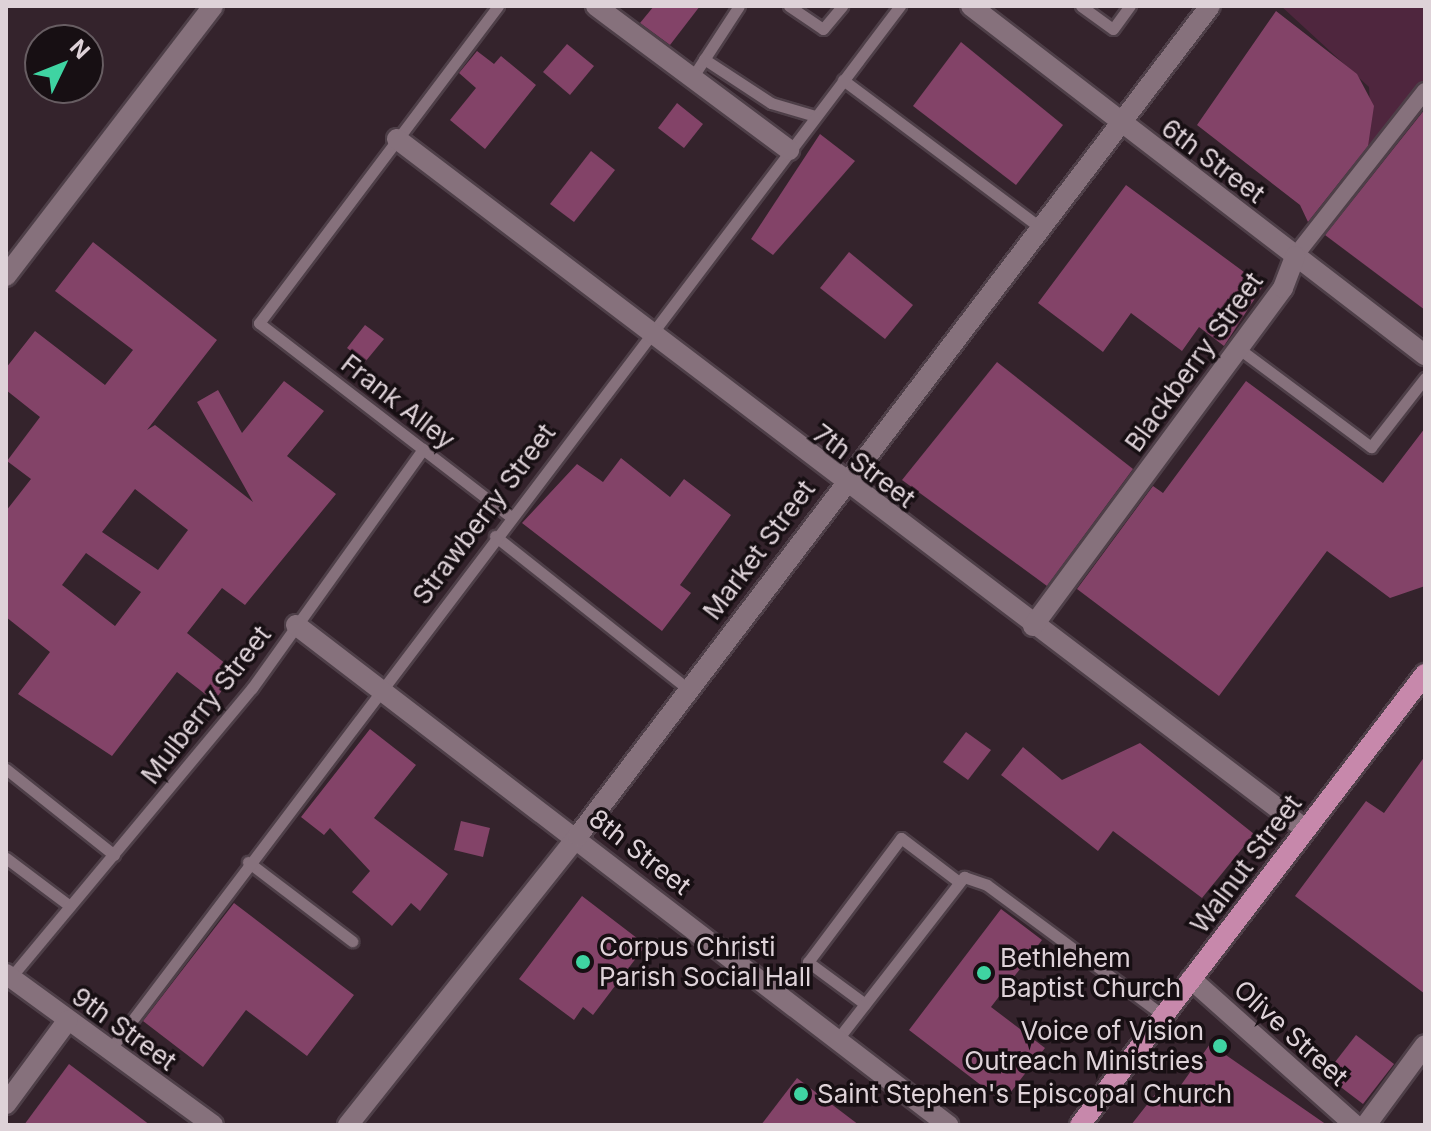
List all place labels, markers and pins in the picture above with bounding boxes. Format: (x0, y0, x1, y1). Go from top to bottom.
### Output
place label: Corpus Christi Parish Social Hall (599, 931, 811, 992)
place label: Bethlehem Baptist Church (1000, 942, 1181, 1004)
marker: Corpus Christi Parish Social Hall (574, 953, 592, 971)
marker: Bethlehem Baptist Church (975, 964, 993, 982)
place label: Voice of Vision Outreach Ministries (964, 1015, 1204, 1076)
marker: Voice of Vision Outreach Ministries (1211, 1037, 1229, 1055)
place label: Saint Stephen's Episcopal Church (817, 1078, 1232, 1110)
marker: Saint Stephen's Episcopal Church (792, 1085, 810, 1103)

